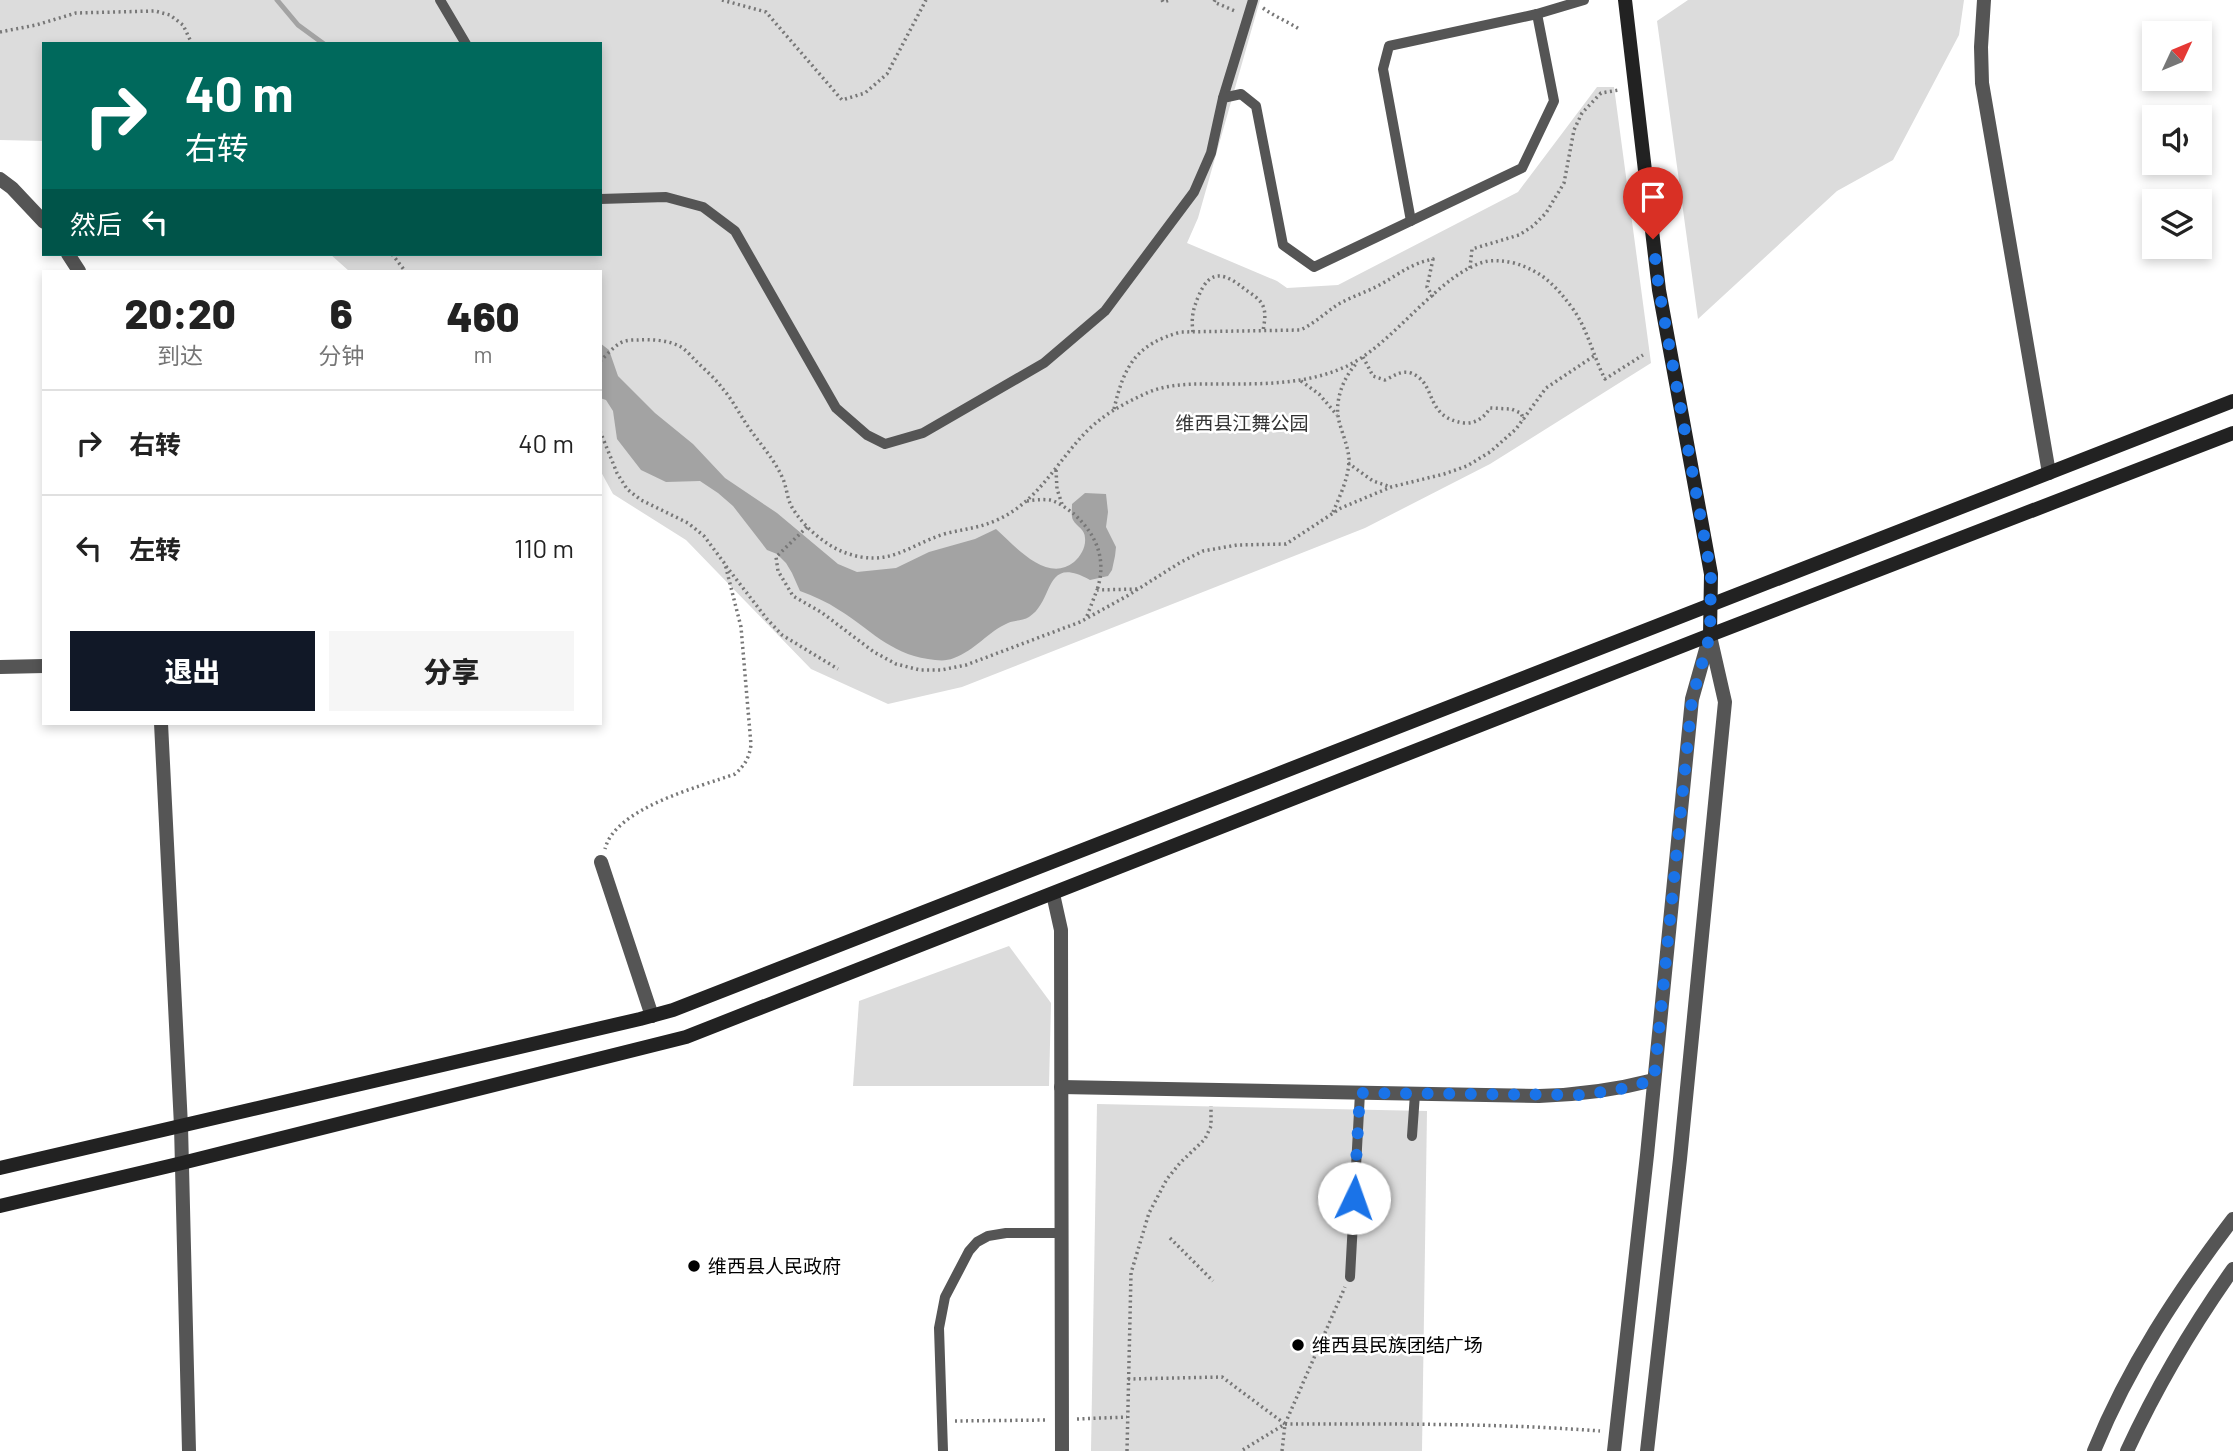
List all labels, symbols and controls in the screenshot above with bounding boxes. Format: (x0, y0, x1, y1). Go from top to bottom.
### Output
north arrow (2142, 21, 2212, 91)
map controls (2142, 21, 2212, 259)
text: 40 m (185, 63, 293, 122)
icon: right (70, 70, 161, 161)
button: sound (2142, 105, 2212, 175)
text: 右转 (185, 128, 249, 166)
pin (1623, 167, 1683, 239)
icon: arrive (1634, 178, 1672, 216)
button: layers (2142, 189, 2212, 259)
icon: left (136, 203, 174, 241)
text: 然后 (70, 208, 122, 239)
text: 20:20 (124, 287, 236, 337)
text: 6 (330, 287, 353, 337)
text: 460 (447, 290, 520, 340)
text: m (474, 340, 493, 368)
text: 到达 (157, 341, 203, 369)
text: 分钟 (318, 341, 364, 369)
park label: 维西县江舞公园 (1175, 411, 1309, 434)
icon: right (70, 424, 108, 462)
text: 40 m (518, 427, 574, 458)
text: 右转 (129, 428, 181, 459)
icon: left (70, 529, 108, 567)
text: 110 m (514, 532, 574, 563)
text: 左转 (129, 533, 181, 564)
button: 退出 (70, 631, 315, 711)
button: 分享 (329, 631, 574, 711)
position arrow (1317, 1161, 1391, 1235)
place label: 维西县人民政府 (708, 1254, 841, 1277)
marker: 维西县人民政府 (686, 1258, 702, 1274)
place label: 维西县民族团结广场 (1312, 1333, 1483, 1356)
marker: 维西县民族团结广场 (1290, 1337, 1306, 1353)

